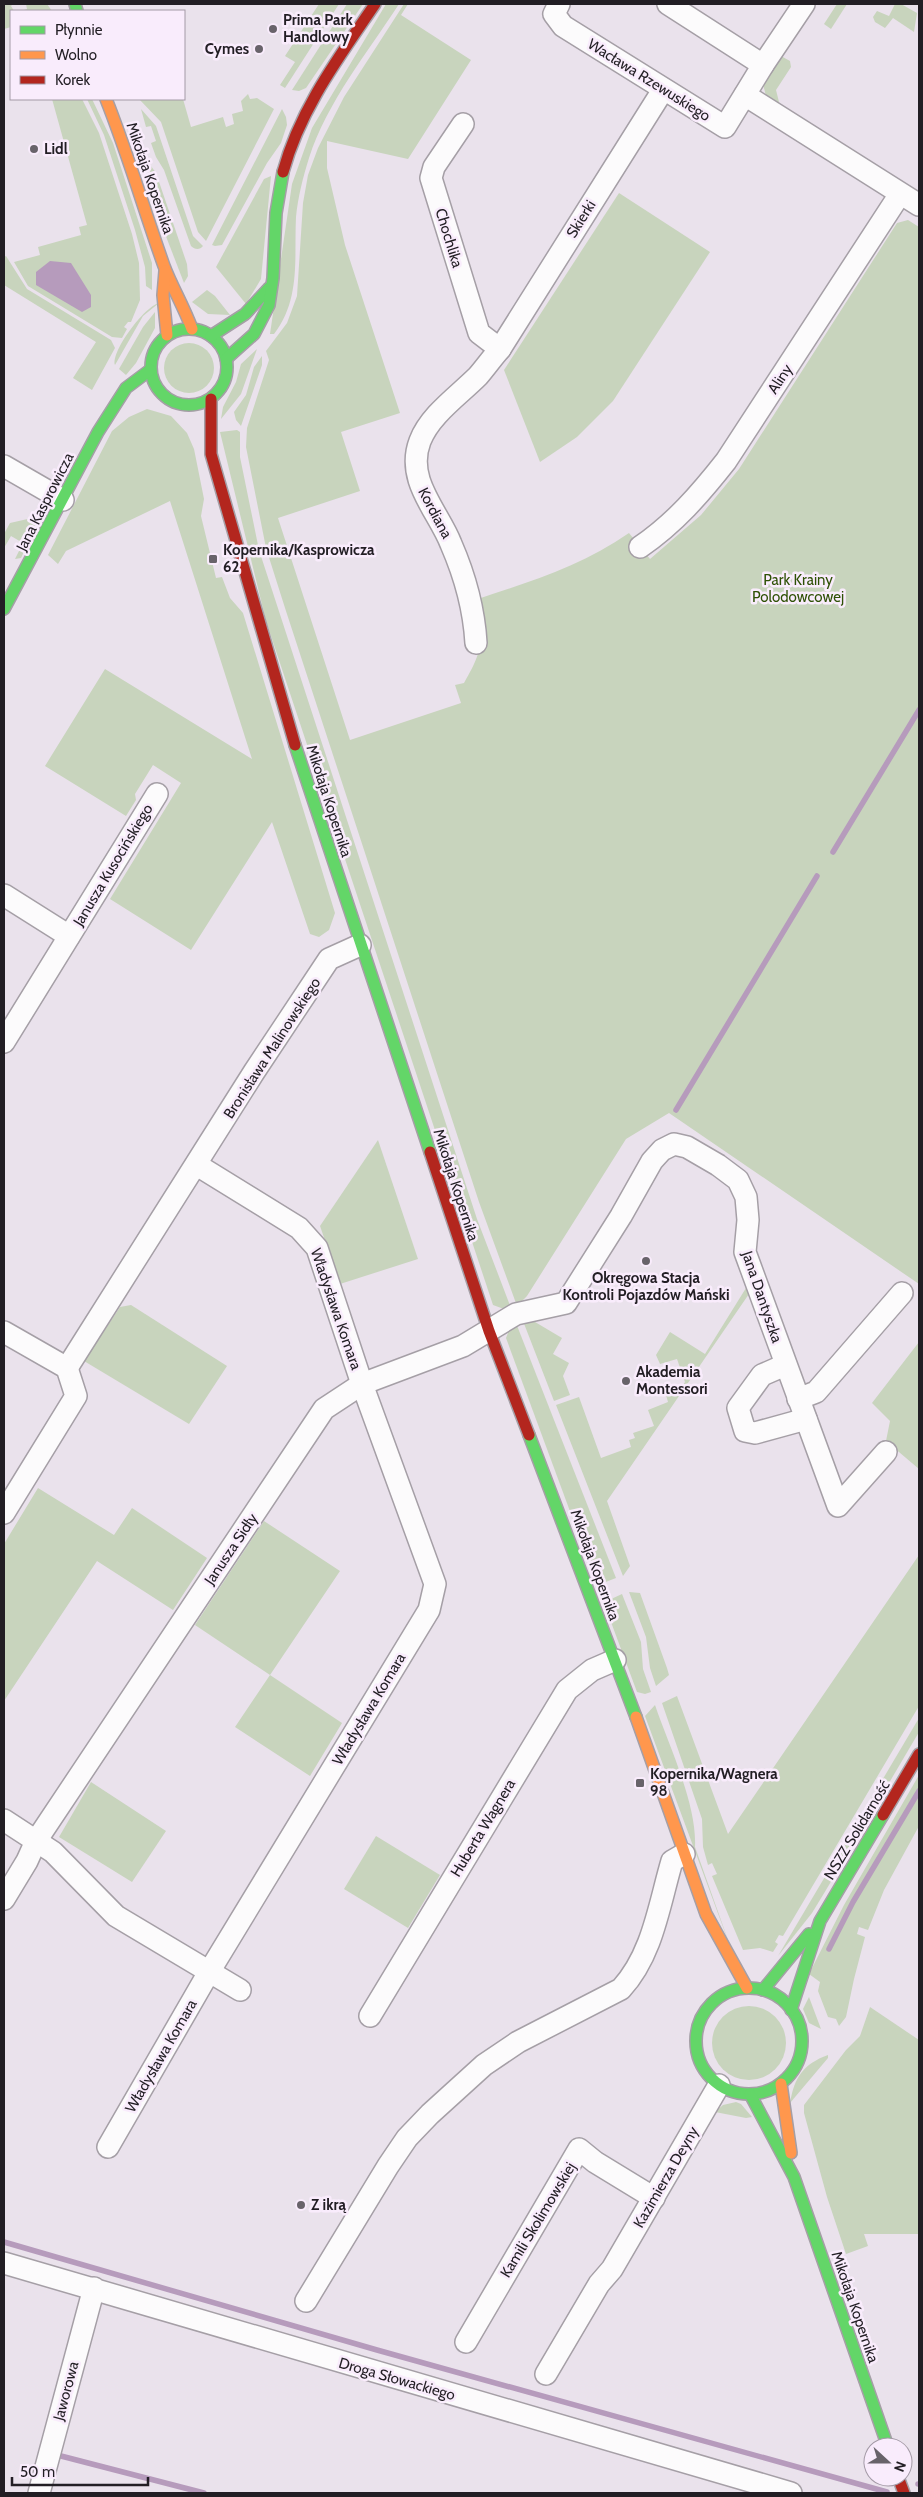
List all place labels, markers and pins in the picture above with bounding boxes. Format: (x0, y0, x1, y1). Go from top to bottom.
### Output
place label: Prima Park Handlowy (283, 11, 353, 46)
marker: Prima Park Handlowy (267, 23, 279, 35)
place label: Cymes (205, 40, 249, 58)
marker: Cymes (253, 43, 265, 55)
place label: Lidl (44, 140, 68, 158)
marker: Lidl (28, 143, 40, 155)
place label: Kopernika/Kasprowicza 62 (223, 541, 375, 576)
marker: Kopernika/Kasprowicza 62 (207, 553, 219, 565)
marker: Okręgowa Stacja Kontroli Pojazdów Mański (640, 1255, 652, 1267)
place label: Okręgowa Stacja Kontroli Pojazdów Mański (562, 1269, 730, 1304)
place label: Akademia Montessori (636, 1363, 708, 1398)
marker: Akademia Montessori (620, 1375, 632, 1387)
place label: Kopernika/Wagnera 98 (650, 1765, 778, 1800)
marker: Kopernika/Wagnera 98 (634, 1777, 646, 1789)
place label: Z ikrą (311, 2196, 346, 2214)
marker: Z ikrą (295, 2199, 307, 2211)

